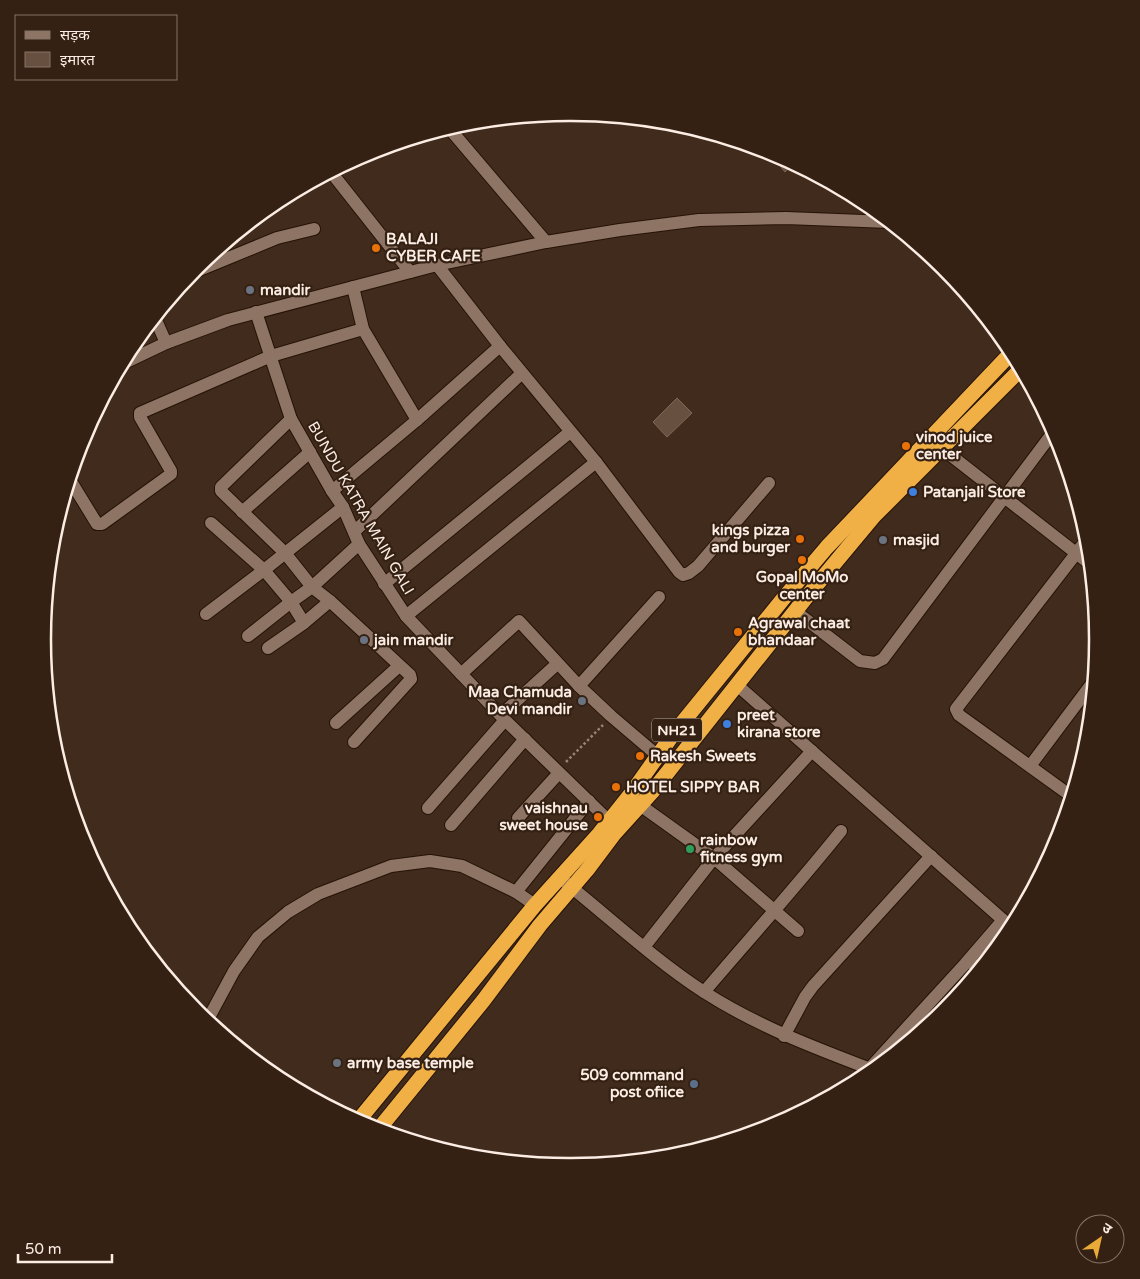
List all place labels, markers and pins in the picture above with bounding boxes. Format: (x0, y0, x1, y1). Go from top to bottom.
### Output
place label: BALAJI CYBER CAFE (386, 230, 481, 265)
marker: BALAJI CYBER CAFE (370, 242, 382, 254)
place label: mandir (260, 281, 311, 299)
marker: mandir (244, 284, 256, 296)
place label: vinod juice center (916, 428, 993, 463)
marker: vinod juice center (900, 440, 912, 452)
place label: Patanjali Store (923, 483, 1026, 502)
marker: Patanjali Store (907, 486, 919, 498)
place label: kings pizza and burger (711, 521, 790, 557)
place label: masjid (893, 531, 939, 550)
marker: kings pizza and burger (794, 533, 806, 545)
marker: masjid (877, 534, 889, 546)
marker: Gopal MoMo center (796, 554, 808, 566)
place label: Gopal MoMo center (756, 568, 848, 603)
place label: Agrawal chaat bhandaar (748, 614, 850, 649)
marker: Agrawal chaat bhandaar (732, 626, 744, 638)
place label: jain mandir (373, 631, 454, 650)
marker: jain mandir (358, 634, 370, 646)
place label: Maa Chamuda Devi mandir (468, 683, 572, 718)
marker: Maa Chamuda Devi mandir (576, 695, 588, 707)
place label: preet kirana store (737, 706, 821, 741)
marker: preet kirana store (721, 718, 733, 730)
place label: Rakesh Sweets (650, 747, 756, 765)
marker: Rakesh Sweets (634, 750, 646, 762)
place label: HOTEL SIPPY BAR (626, 778, 760, 796)
marker: HOTEL SIPPY BAR (610, 781, 622, 793)
place label: vaishnau sweet house (499, 799, 589, 834)
marker: vaishnau sweet house (592, 811, 604, 823)
place label: rainbow fitness gym (699, 831, 783, 867)
marker: rainbow fitness gym (684, 843, 696, 855)
place label: army base temple (347, 1054, 474, 1073)
marker: army base temple (331, 1057, 343, 1069)
place label: 509 command post ofiice (580, 1066, 685, 1102)
marker: 509 command post ofiice (688, 1078, 700, 1090)

